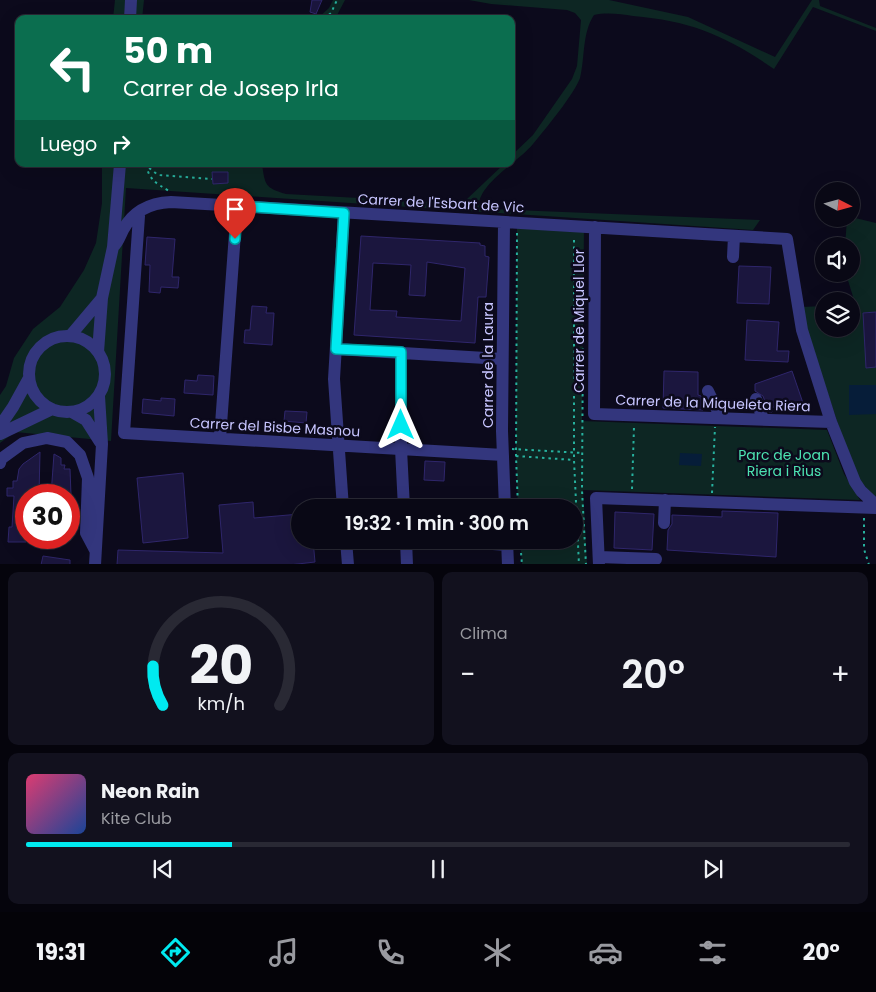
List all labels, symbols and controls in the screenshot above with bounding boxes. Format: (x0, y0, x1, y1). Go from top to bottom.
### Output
text: 50 m (123, 26, 213, 75)
icon: left (40, 35, 105, 100)
text: Carrer de Josep Irla (123, 73, 339, 104)
icon: right (107, 130, 135, 158)
text: Luego (40, 131, 97, 158)
north arrow (815, 182, 860, 228)
map controls (815, 182, 860, 337)
pin (214, 188, 256, 239)
street label: Carrer de l'Esbart de Vic (357, 189, 525, 217)
icon: arrive (221, 195, 249, 223)
button: sound (815, 237, 860, 282)
street label: Carrer de Miquel Llor (569, 249, 589, 393)
button: layers (815, 292, 860, 337)
street label: Carrer de la Laura (478, 302, 498, 428)
street label: Carrer de la Miqueleta Riera (615, 390, 811, 416)
position arrow (374, 398, 426, 450)
street label: Carrer del Bisbe Masnou (189, 413, 361, 441)
park label: Parc de Joan Riera i Rius (738, 445, 830, 481)
speed limit sign: 30 (15, 484, 80, 549)
text: 19:32 · 1 min · 300 m (345, 510, 529, 537)
text: Clima (460, 622, 508, 645)
text: 20 (189, 629, 253, 702)
text: 20° (622, 648, 685, 701)
text: − (460, 655, 475, 694)
text: + (831, 655, 850, 694)
text: km/h (197, 691, 245, 716)
text: Neon Rain (101, 778, 200, 805)
text: Kite Club (101, 807, 172, 830)
icon: previous (149, 855, 177, 883)
icon: pause (424, 855, 452, 883)
icon: next (699, 855, 727, 883)
icon: directions (158, 935, 193, 970)
icon: music (266, 935, 301, 970)
icon: phone (373, 935, 408, 970)
icon: climate (480, 935, 515, 970)
icon: car (588, 935, 623, 970)
icon: filters (695, 935, 730, 970)
text: 19:31 (36, 937, 86, 968)
text: 20° (803, 937, 840, 968)

